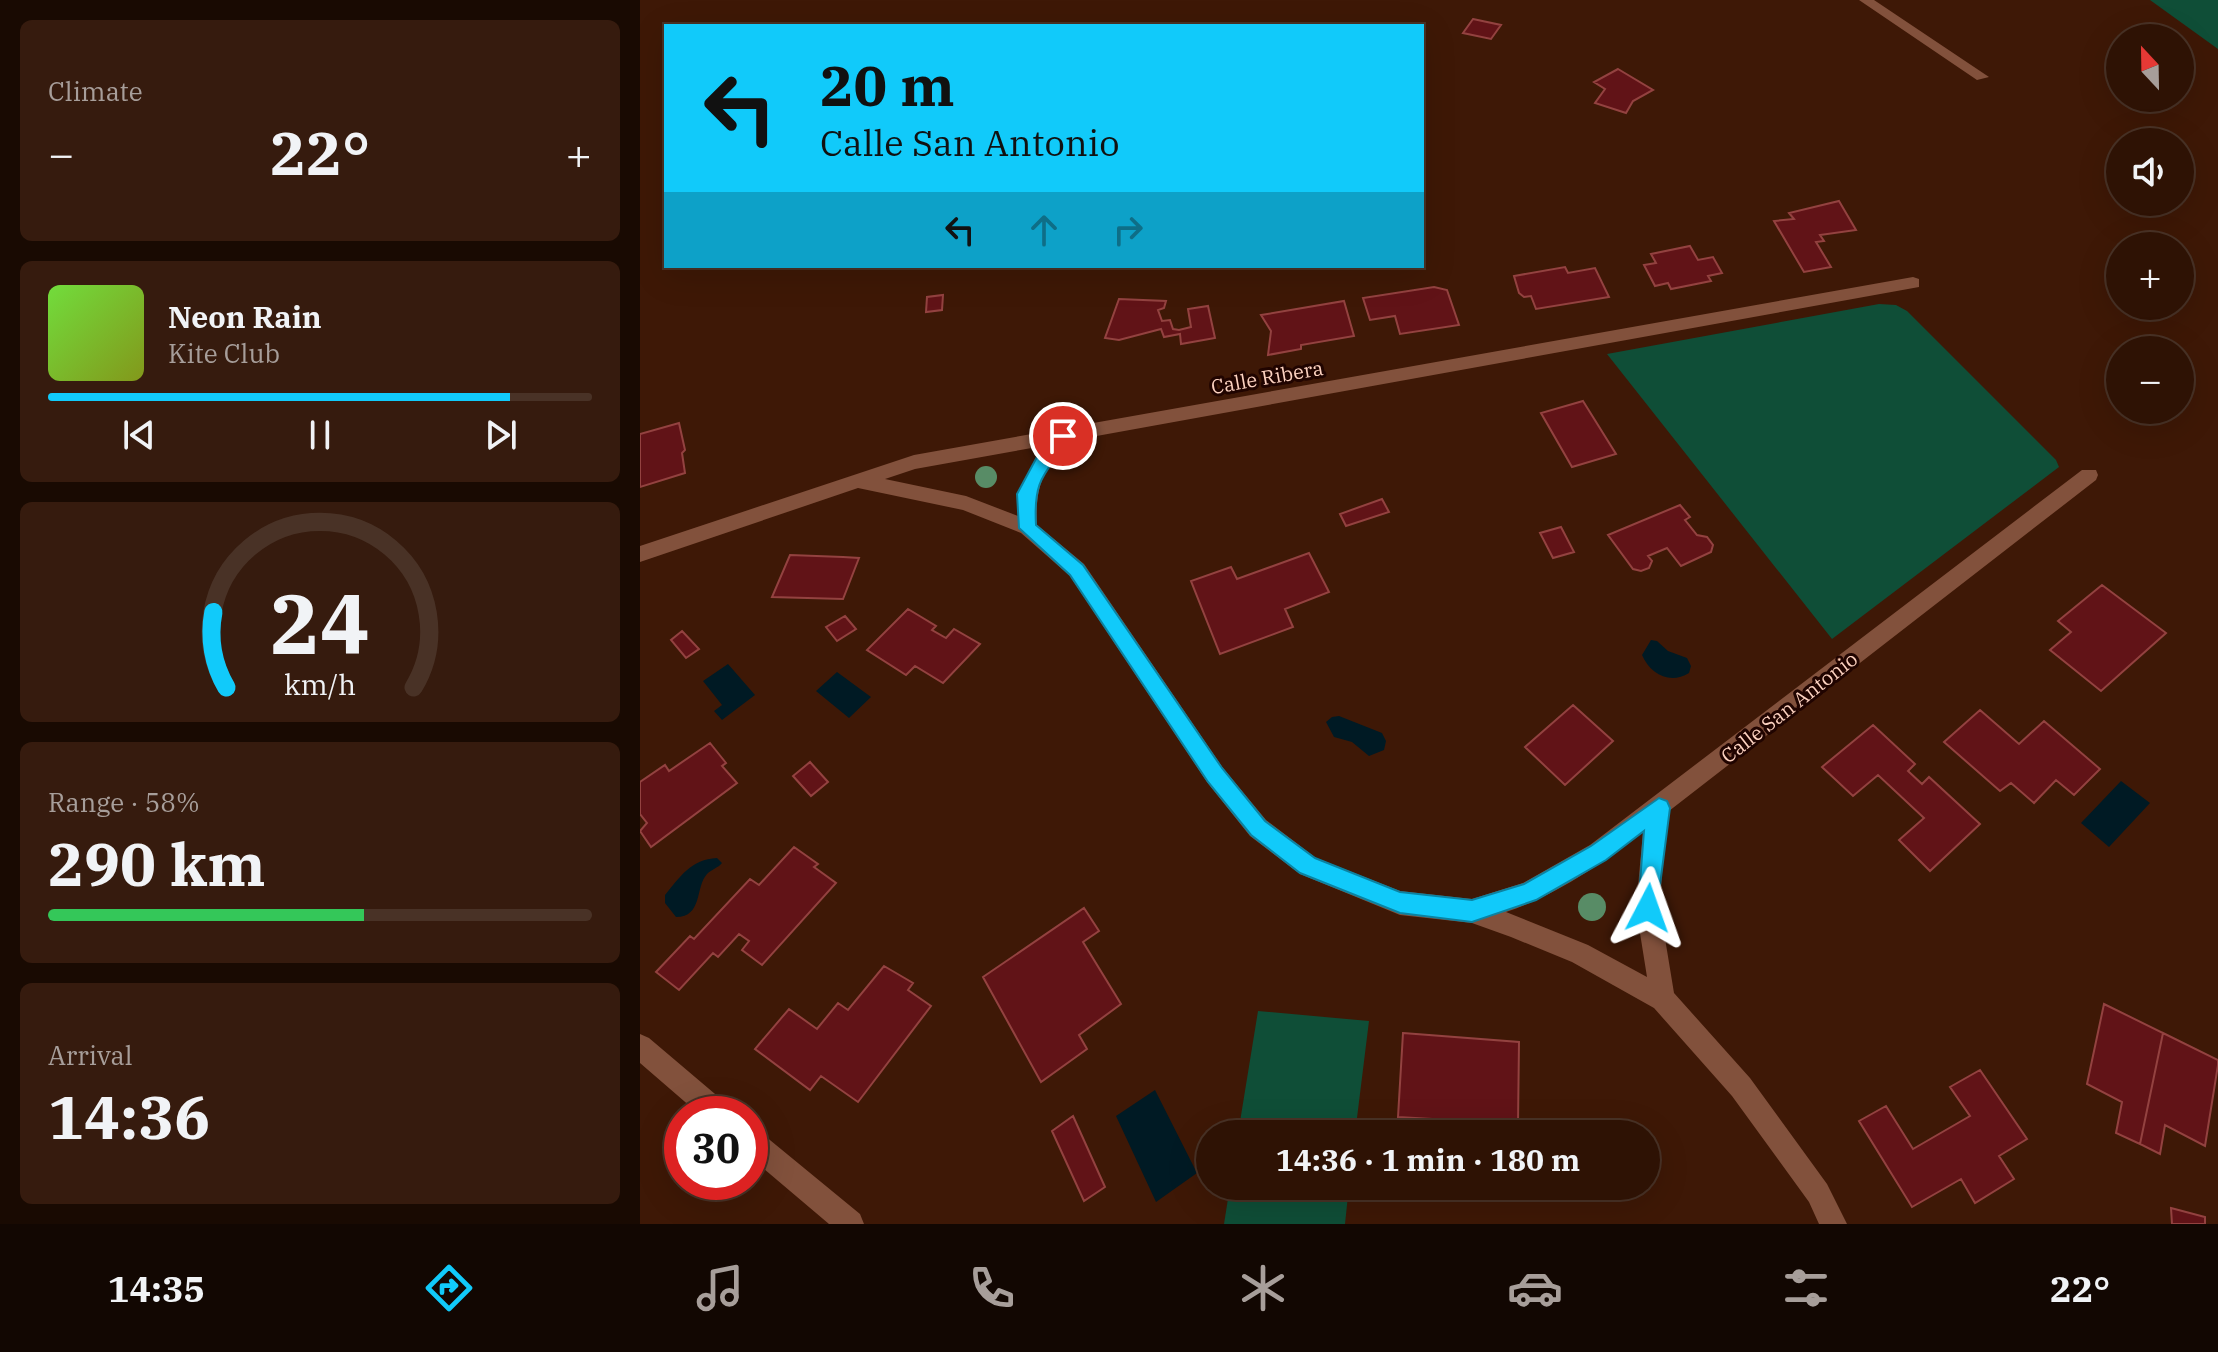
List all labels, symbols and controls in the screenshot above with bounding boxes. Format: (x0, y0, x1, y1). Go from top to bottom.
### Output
north arrow (2106, 24, 2194, 112)
map controls (2106, 24, 2194, 424)
text: 20 m (820, 49, 955, 121)
icon: left (688, 56, 792, 160)
text: Climate (48, 74, 143, 108)
text: 22° (270, 113, 370, 192)
text: Calle San Antonio (820, 119, 1119, 166)
text: − (48, 125, 74, 182)
text: + (566, 125, 592, 182)
button: sound (2106, 128, 2194, 216)
icon: left (938, 208, 982, 252)
icon: ahead (1022, 208, 1066, 252)
icon: right (1106, 208, 1150, 252)
button: + (2106, 232, 2194, 320)
text: Neon Rain (168, 297, 322, 336)
text: Kite Club (168, 336, 280, 370)
button: − (2106, 336, 2194, 424)
street label: Calle Ribera (1209, 354, 1325, 400)
pin (1029, 402, 1097, 470)
icon: previous (117, 413, 161, 457)
icon: pause (298, 413, 342, 457)
icon: next (479, 413, 523, 457)
icon: arrive (1041, 414, 1085, 458)
text: 24 (270, 569, 370, 677)
street label: Calle San Antonio (1715, 645, 1863, 769)
text: km/h (284, 666, 356, 703)
text: Range · 58% (48, 785, 200, 819)
text: 290 km (48, 824, 266, 903)
position arrow (1606, 866, 1690, 950)
text: Arrival (48, 1038, 133, 1072)
text: 14:36 (48, 1077, 210, 1156)
speed limit sign: 30 (664, 1096, 768, 1200)
text: 14:36 · 1 min · 180 m (1276, 1140, 1580, 1179)
icon: directions (421, 1260, 477, 1316)
icon: music (692, 1260, 748, 1316)
icon: phone (964, 1260, 1020, 1316)
icon: climate (1235, 1260, 1291, 1316)
icon: car (1507, 1260, 1563, 1316)
icon: filters (1778, 1260, 1834, 1316)
text: 14:35 (108, 1265, 205, 1312)
text: 22° (2050, 1265, 2110, 1312)

